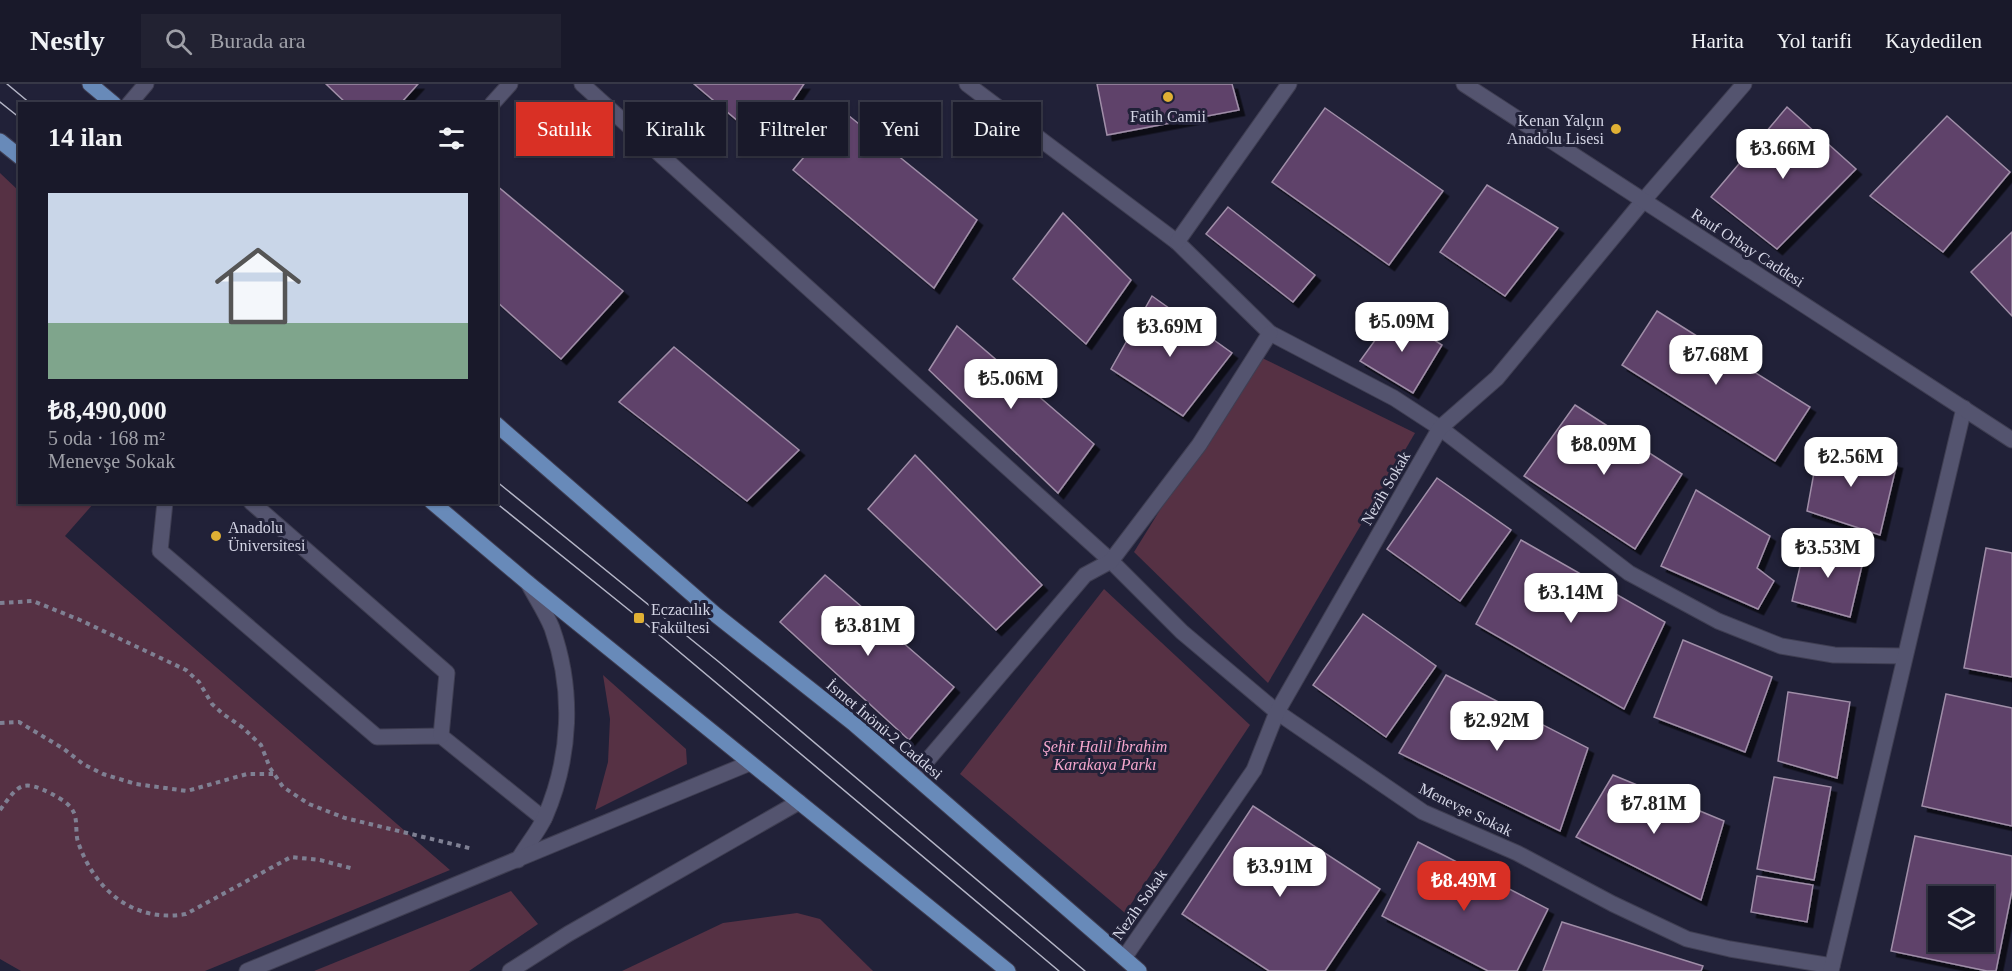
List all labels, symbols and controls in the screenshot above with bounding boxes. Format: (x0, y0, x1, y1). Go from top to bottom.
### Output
search box (141, 14, 561, 68)
text: Nestly (30, 25, 105, 56)
icon: search (162, 25, 195, 58)
text: Burada ara (210, 28, 306, 53)
text: Harita (1691, 29, 1744, 53)
text: Yol tarifi (1777, 29, 1852, 53)
text: Kaydedilen (1885, 29, 1982, 53)
marker: Fatih Camii (1161, 90, 1175, 104)
chip: Satılık (516, 102, 613, 156)
chip: Kiralık (625, 102, 726, 156)
chip: Filtreler (738, 102, 848, 156)
chip: Yeni (860, 102, 941, 156)
chip: Daire (953, 102, 1041, 156)
place label: Fatih Camii (1130, 108, 1207, 125)
place label: Kenan Yalçın Anadolu Lisesi (1507, 112, 1605, 147)
icon: filters (435, 122, 468, 155)
marker: Kenan Yalçın Anadolu Lisesi (1609, 122, 1623, 136)
text: 14 ilan (48, 123, 122, 152)
pin: ₺3.66M (1734, 129, 1832, 180)
text: ₺3.66M (1750, 137, 1816, 159)
street label: Rauf Orbay Caddesi (1688, 205, 1808, 291)
icon: home (204, 232, 312, 340)
pin: ₺5.09M (1353, 302, 1451, 353)
pin: ₺3.69M (1121, 307, 1219, 358)
text: ₺5.09M (1369, 310, 1435, 332)
text: ₺3.69M (1137, 315, 1203, 337)
pin: ₺7.68M (1667, 335, 1765, 386)
text: ₺7.68M (1683, 343, 1749, 365)
pin: ₺5.06M (962, 359, 1060, 410)
text: ₺5.06M (978, 367, 1044, 389)
text: ₺8,490,000 (48, 396, 167, 425)
pin: ₺8.09M (1555, 425, 1653, 476)
text: 5 oda · 168 m² (48, 427, 165, 449)
text: ₺8.09M (1571, 433, 1637, 455)
pin: ₺2.56M (1802, 437, 1900, 488)
text: ₺2.56M (1818, 445, 1884, 467)
street label: Nezih Sokak (1358, 448, 1413, 528)
text: Menevşe Sokak (48, 450, 175, 472)
place label: Anadolu Üniversitesi (228, 519, 306, 554)
pin: ₺3.53M (1779, 528, 1877, 579)
marker: Anadolu Üniversitesi (209, 529, 223, 543)
text: ₺3.53M (1795, 536, 1861, 558)
pin: ₺3.14M (1522, 573, 1620, 624)
text: ₺3.14M (1538, 581, 1604, 603)
place label: Eczacılık Fakültesi (651, 601, 711, 636)
pin: ₺3.81M (819, 606, 917, 657)
marker: Eczacılık Fakültesi (632, 611, 646, 625)
text: ₺3.81M (835, 614, 901, 636)
street label: İsmet İnönü-2 Caddesi (823, 676, 946, 783)
pin: ₺2.92M (1448, 701, 1546, 752)
text: ₺2.92M (1464, 709, 1530, 731)
park label: Şehit Halil İbrahim Karakaya Parkı (1043, 738, 1167, 774)
street label: Menevşe Sokak (1416, 780, 1515, 840)
pin: ₺7.81M (1605, 784, 1703, 835)
text: ₺7.81M (1621, 792, 1687, 814)
pin: ₺3.91M (1231, 847, 1329, 898)
text: ₺3.91M (1247, 855, 1313, 877)
pin: ₺8.49M (1415, 861, 1513, 912)
street label: Nezih Sokak (1109, 866, 1170, 943)
text: ₺8.49M (1431, 869, 1497, 891)
map controls (1928, 886, 1994, 952)
button: layers (1928, 886, 1994, 952)

